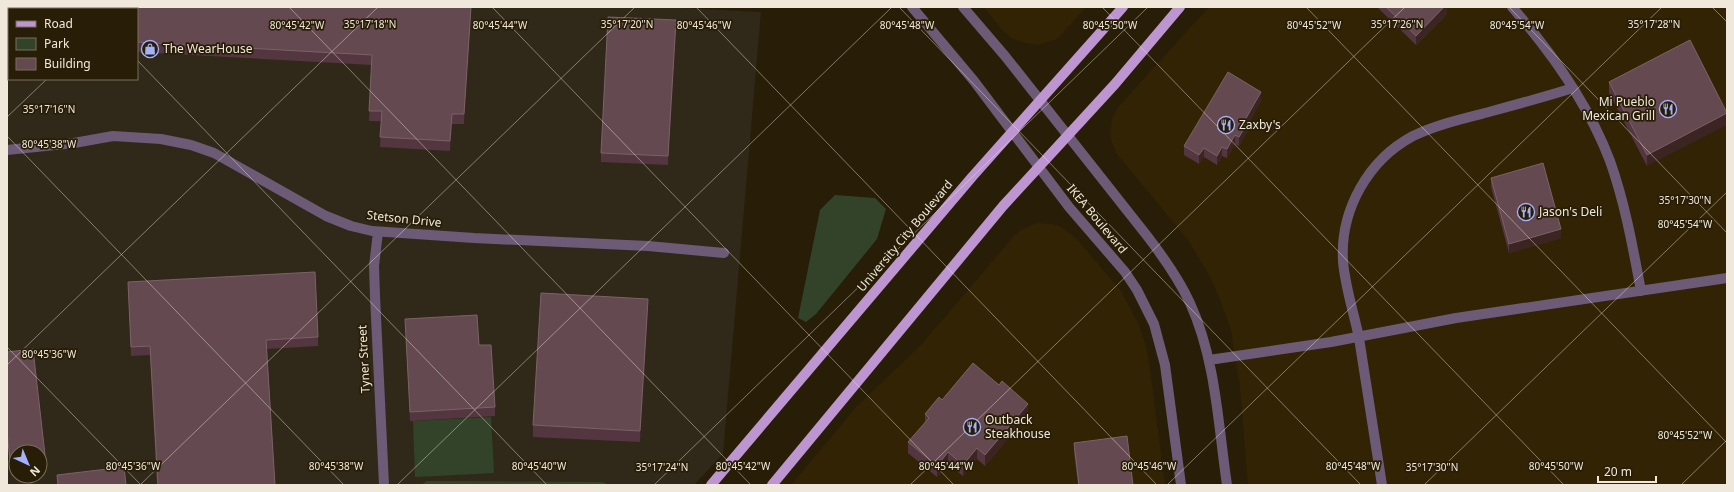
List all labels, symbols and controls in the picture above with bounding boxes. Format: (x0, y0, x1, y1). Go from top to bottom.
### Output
legend (8, 8, 138, 80)
text: Road (44, 15, 73, 32)
text: 35°17'18"N (344, 17, 396, 31)
text: 35°17'20"N (601, 17, 653, 31)
text: 35°17'26"N (1371, 17, 1423, 31)
text: 35°17'28"N (1628, 17, 1680, 31)
text: 80°45'42"W (270, 18, 325, 32)
text: 80°45'44"W (473, 18, 528, 32)
text: 80°45'46"W (677, 18, 732, 32)
text: 80°45'48"W (880, 18, 935, 32)
text: 80°45'50"W (1083, 18, 1138, 32)
text: 80°45'52"W (1287, 18, 1342, 32)
text: 80°45'54"W (1490, 18, 1545, 32)
text: Park (44, 35, 70, 52)
shop icon: The WearHouse (140, 39, 160, 59)
place label: The WearHouse (163, 40, 253, 57)
text: Building (44, 55, 91, 72)
place label: Mi Pueblo Mexican Grill (1582, 93, 1655, 124)
restaurant icon: Mi Pueblo Mexican Grill (1658, 99, 1678, 119)
text: 35°17'16"N (23, 102, 75, 116)
restaurant icon: Zaxby's (1216, 115, 1236, 135)
place label: Zaxby's (1239, 116, 1281, 133)
text: 80°45'38"W (22, 137, 77, 151)
street label: University City Boulevard (853, 176, 956, 295)
street label: IKEA Boulevard (1063, 180, 1132, 257)
text: 35°17'30"N (1659, 193, 1711, 207)
restaurant icon: Jason's Deli (1516, 202, 1536, 222)
place label: Jason's Deli (1538, 203, 1602, 220)
street label: Stetson Drive (366, 206, 443, 231)
text: 80°45'54"W (1658, 217, 1713, 231)
street label: Tyner Street (353, 324, 374, 394)
text: 80°45'36"W (22, 347, 77, 361)
place label: Outback Steakhouse (985, 411, 1051, 442)
restaurant icon: Outback Steakhouse (962, 417, 982, 437)
text: 80°45'52"W (1658, 428, 1713, 442)
north arrow (8, 444, 48, 484)
scale bar (1598, 458, 1656, 484)
text: 80°45'36"W (106, 459, 161, 473)
text: 80°45'38"W (309, 459, 364, 473)
text: 80°45'40"W (512, 459, 567, 473)
text: 80°45'42"W (716, 459, 771, 473)
text: 80°45'44"W (919, 459, 974, 473)
text: 80°45'46"W (1122, 459, 1177, 473)
text: 80°45'48"W (1326, 459, 1381, 473)
text: 80°45'50"W (1529, 459, 1584, 473)
text: 35°17'24"N (636, 460, 688, 474)
text: 35°17'30"N (1406, 460, 1458, 474)
text: N (27, 463, 44, 480)
text: 20 m (1604, 463, 1632, 480)

